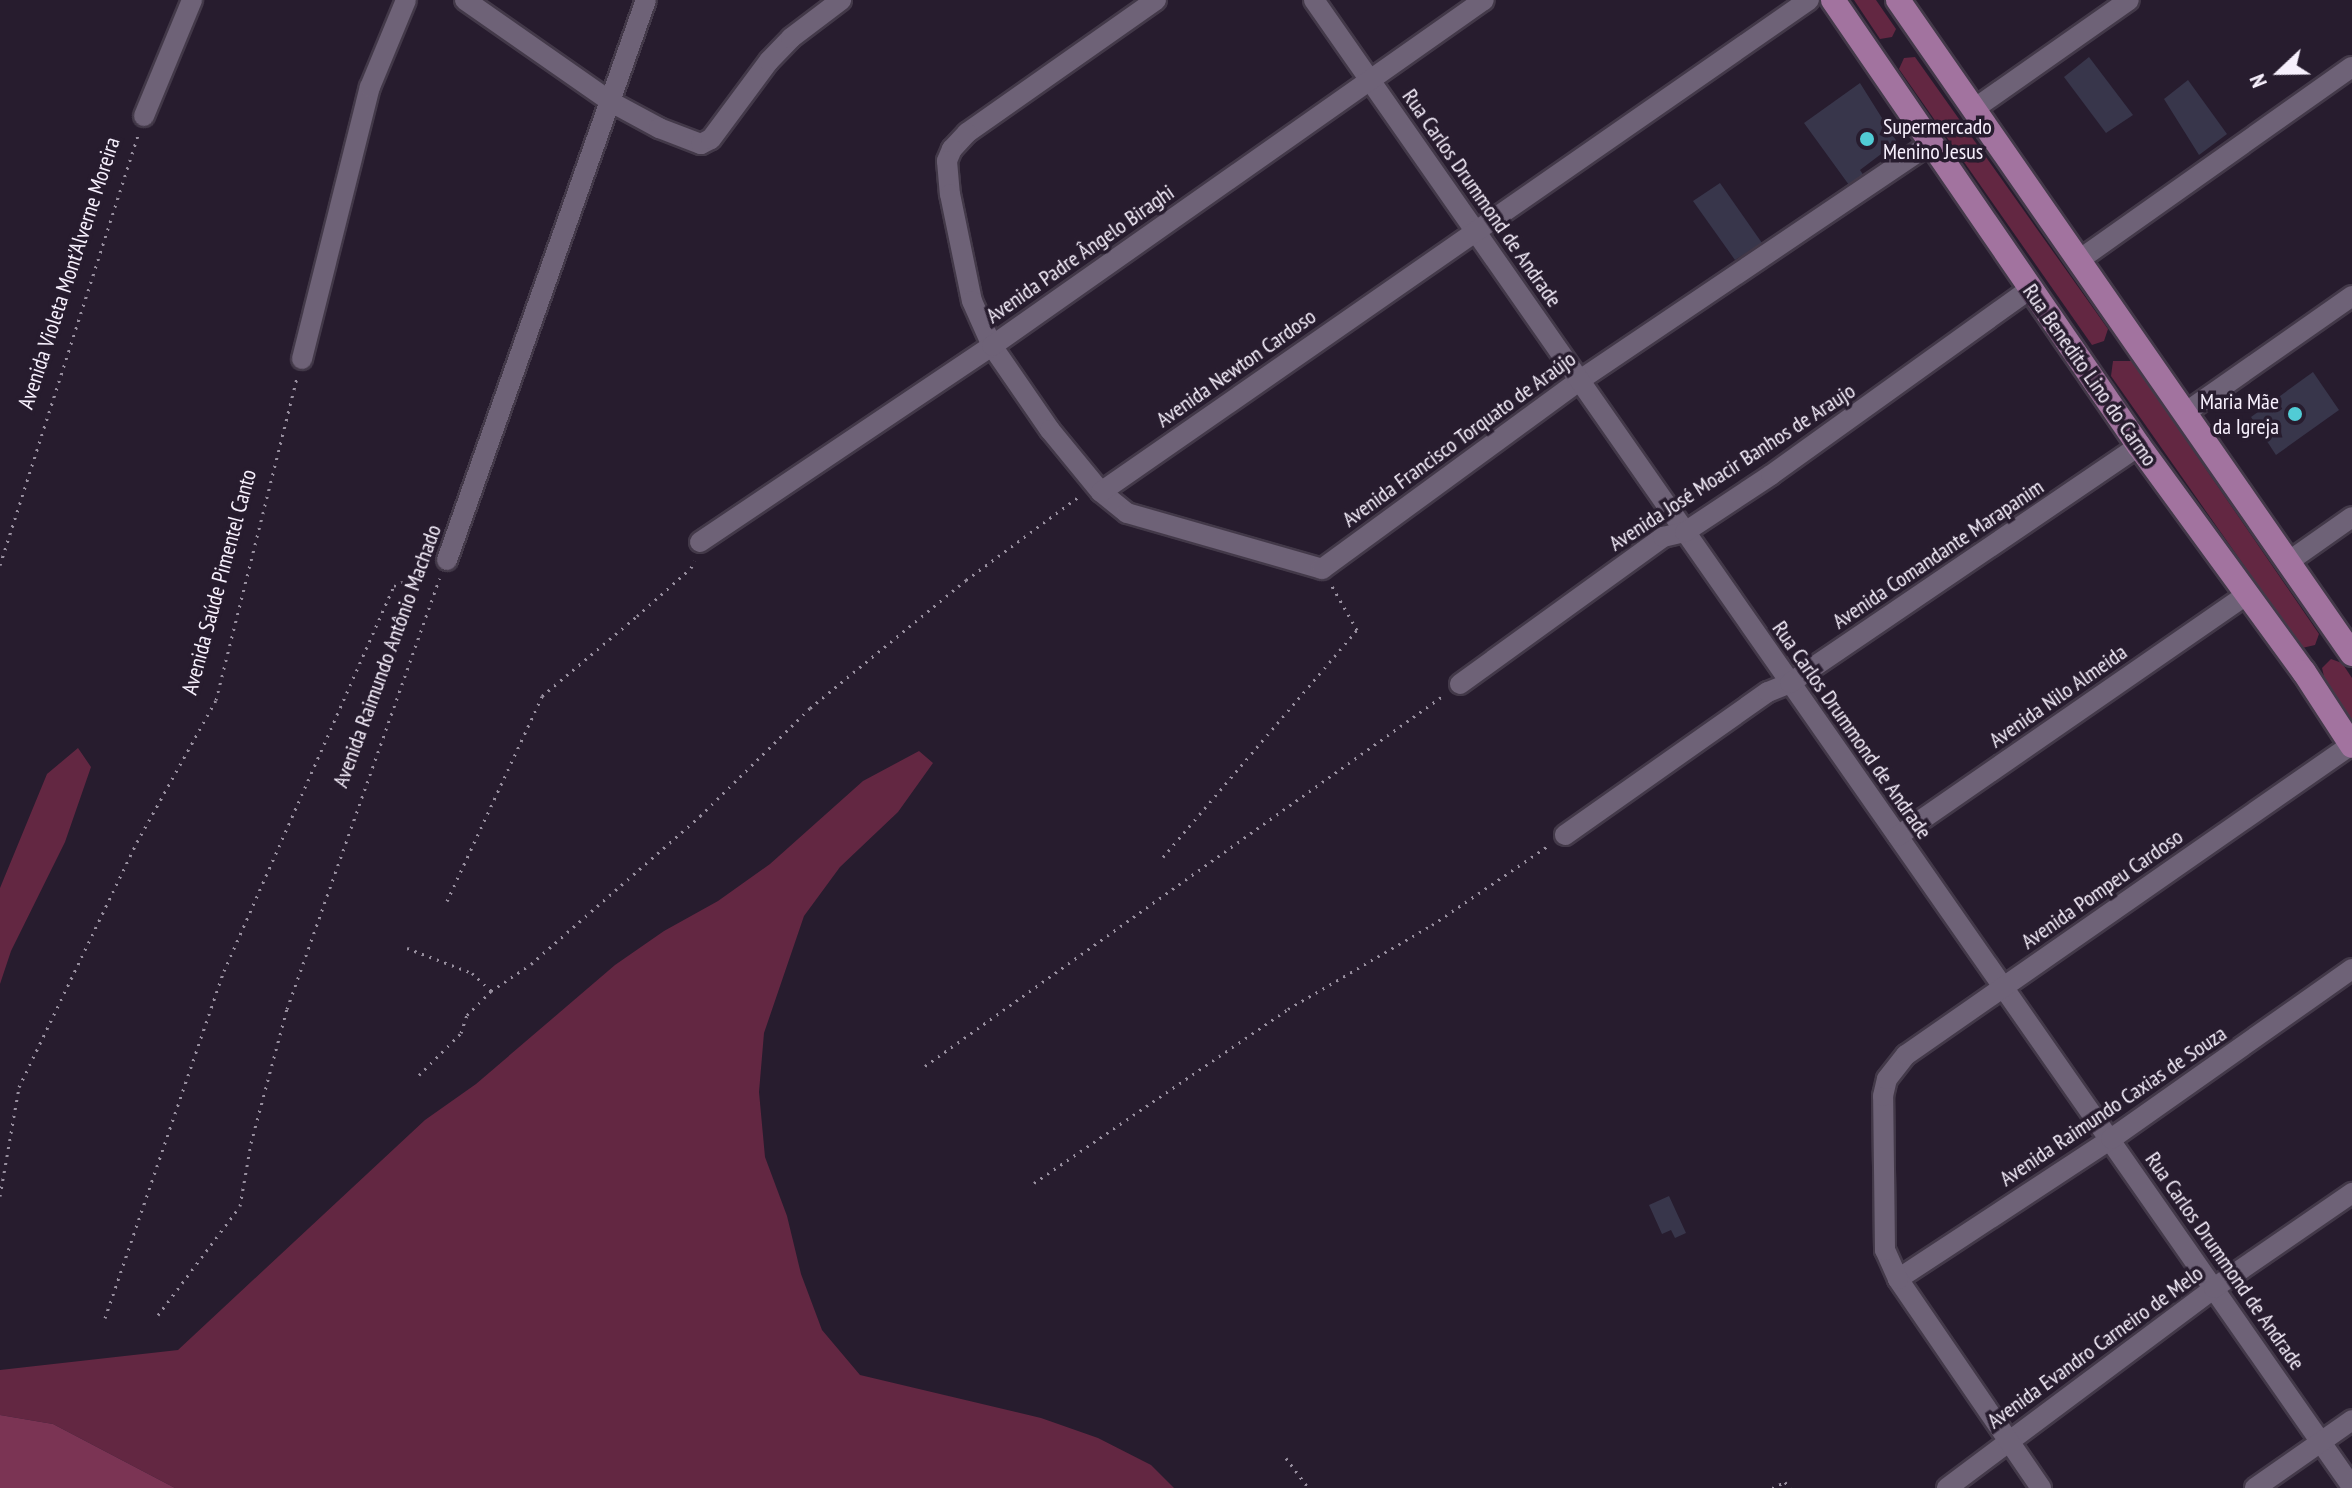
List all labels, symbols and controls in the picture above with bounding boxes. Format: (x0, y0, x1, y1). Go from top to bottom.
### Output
north arrow (2240, 32, 2320, 112)
text: N (2243, 70, 2273, 92)
street label: Rua Carlos Drummond de Andrade (1397, 84, 1567, 312)
place label: Supermercado Menino Jesus (1883, 113, 1992, 164)
marker: Supermercado Menino Jesus (1858, 130, 1876, 148)
street label: Avenida Violeta Mont'Alverne Moreira (12, 133, 126, 413)
street label: Avenida Padre Ângelo Biraghi (981, 179, 1179, 329)
street label: Rua Benedito Lino do Carmo (2017, 279, 2163, 471)
street label: Avenida Newton Cardoso (1151, 303, 1321, 433)
street label: Avenida Francisco Torquato de Araújo (1337, 345, 1581, 533)
street label: Avenida José Moacir Banhos de Araujo (1604, 377, 1860, 557)
place label: Maria Mãe da Igreja (2200, 388, 2279, 440)
marker: Maria Mãe da Igreja (2286, 405, 2304, 423)
street label: Avenida Saúde Pimentel Canto (176, 467, 262, 697)
street label: Avenida Comandante Marapanim (1827, 473, 2049, 635)
street label: Avenida Raimundo Antônio Machado (327, 521, 447, 791)
street label: Rua Carlos Drummond de Andrade (1767, 616, 1937, 844)
street label: Avenida Nilo Almeida (1984, 639, 2132, 753)
street label: Avenida Pompeu Cardoso (2016, 823, 2188, 955)
street label: Avenida Raimundo Caxias de Souza (1995, 1020, 2231, 1192)
street label: Rua Carlos Drummond de Andrade (2140, 1147, 2310, 1375)
street label: Avenida Evandro Carneiro de Melo (1982, 1260, 2208, 1434)

